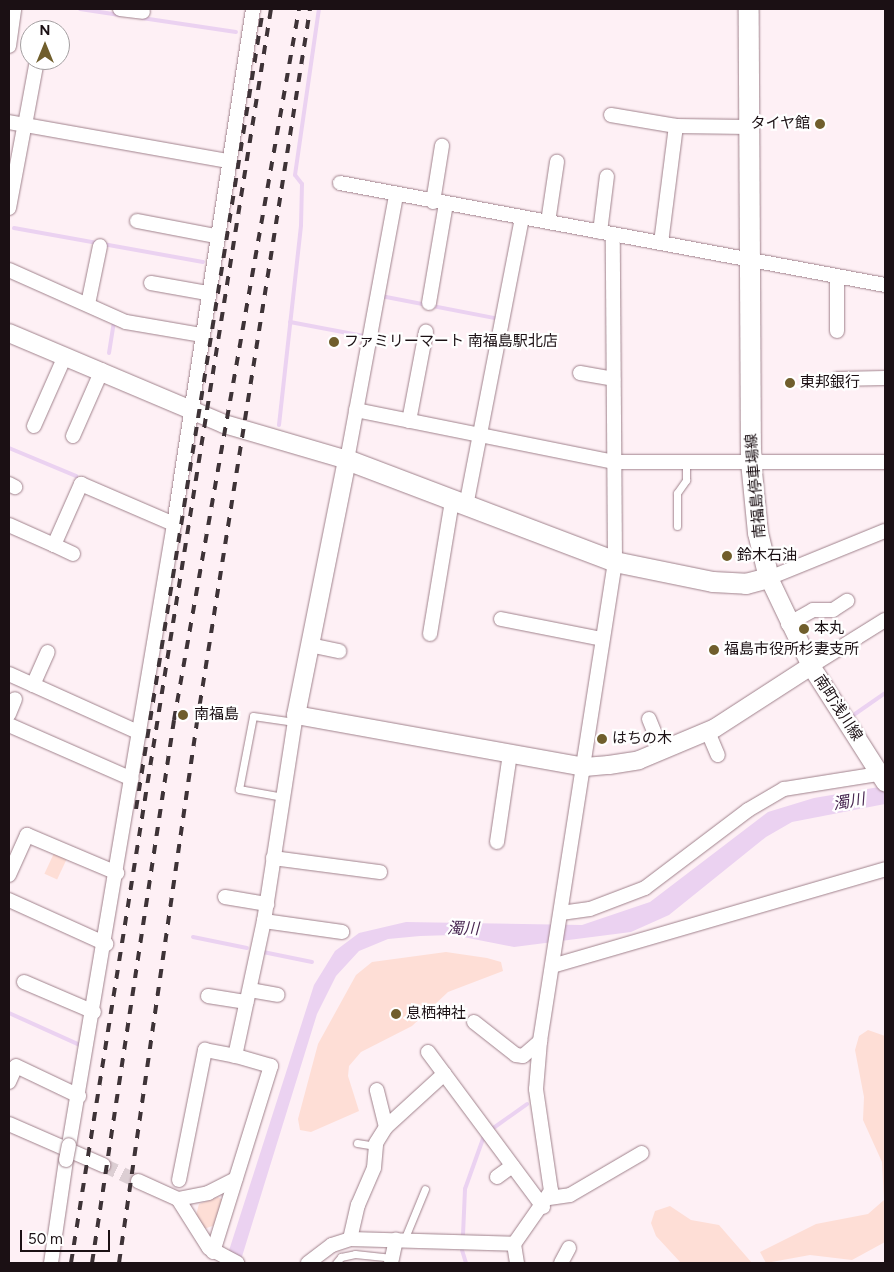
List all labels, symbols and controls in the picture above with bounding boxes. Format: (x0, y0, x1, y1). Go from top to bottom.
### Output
north arrow (20, 20, 70, 70)
text: N (40, 22, 50, 39)
place label: タイヤ館 (750, 115, 810, 133)
marker: タイヤ館 (814, 118, 826, 130)
place label: ファミリーマート 南福島駅北店 (344, 333, 558, 351)
marker: ファミリーマート 南福島駅北店 (328, 336, 340, 348)
place label: 東邦銀行 (800, 374, 860, 392)
marker: 東邦銀行 (784, 377, 796, 389)
street label: 南福島停車場線 (742, 433, 770, 539)
place label: 鈴木石油 (737, 547, 797, 565)
marker: 鈴木石油 (721, 550, 733, 562)
place label: 本丸 (814, 620, 844, 638)
marker: 本丸 (798, 623, 810, 635)
place label: 福島市役所杉妻支所 (724, 641, 859, 659)
marker: 福島市役所杉妻支所 (708, 644, 720, 656)
street label: 南町浅川線 (810, 672, 866, 744)
place label: 南福島 (194, 706, 239, 724)
marker: 南福島 (176, 708, 190, 722)
place label: はちの木 (612, 730, 672, 748)
marker: はちの木 (596, 733, 608, 745)
water label: 濁川 (832, 790, 866, 814)
water label: 濁川 (447, 919, 479, 939)
place label: 息栖神社 (406, 1005, 466, 1023)
marker: 息栖神社 (390, 1008, 402, 1020)
scale bar (22, 1220, 112, 1252)
text: 50 m (28, 1230, 63, 1248)

